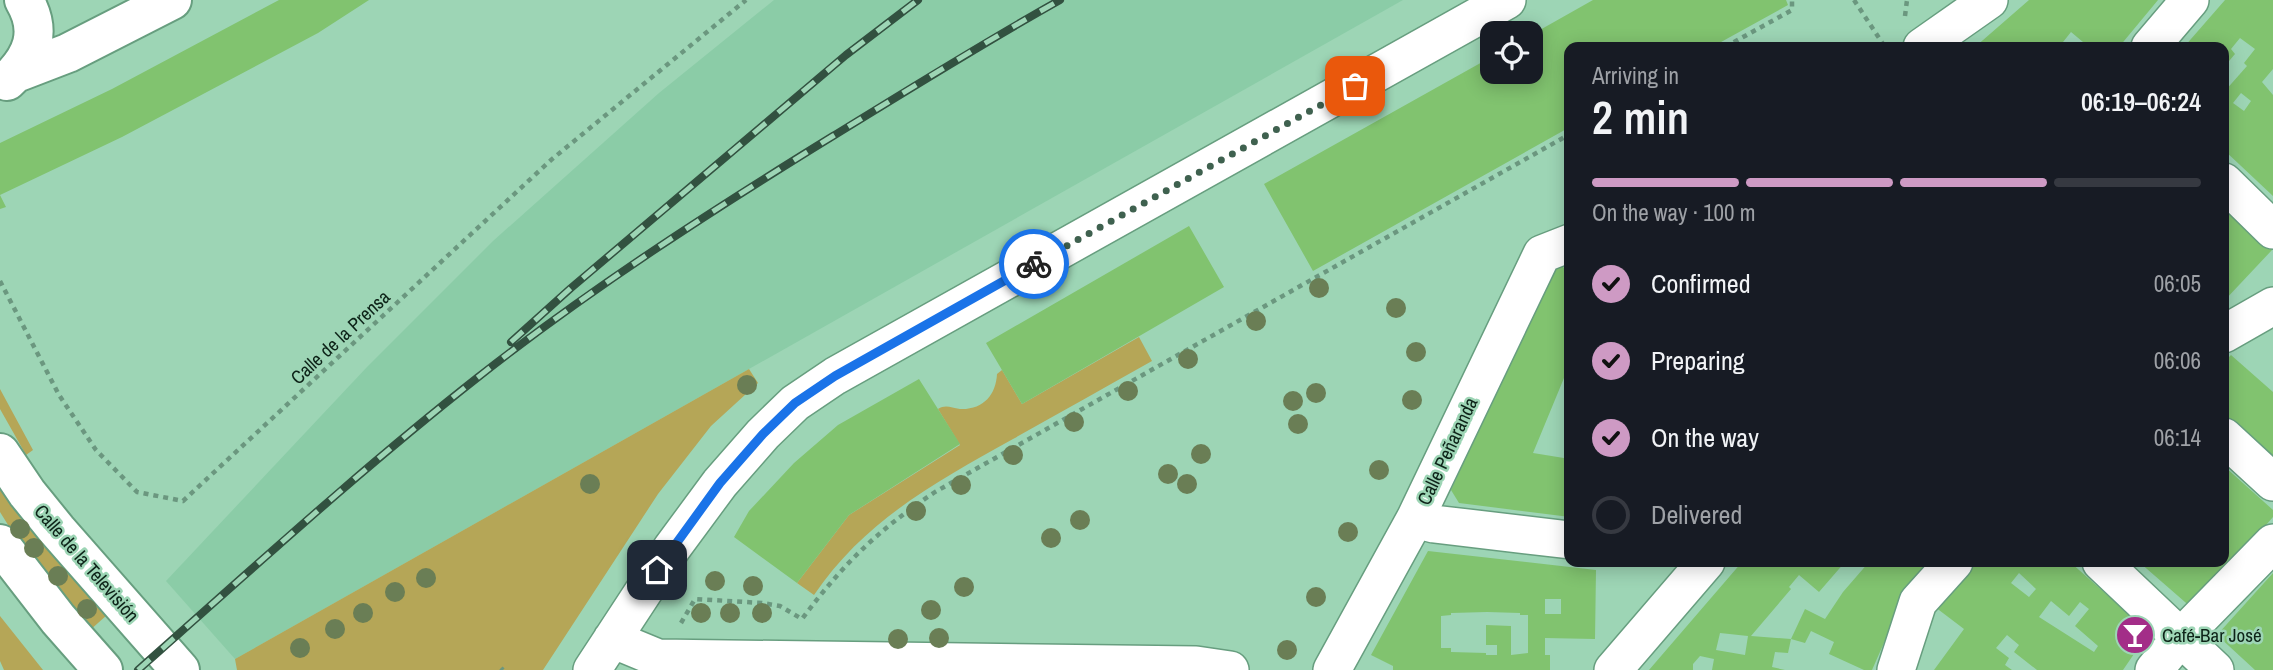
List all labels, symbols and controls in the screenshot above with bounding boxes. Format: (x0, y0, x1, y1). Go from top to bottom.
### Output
map controls (1480, 21, 1543, 84)
button: locate (1480, 21, 1543, 84)
pin (1325, 56, 1385, 116)
text: Arriving in (1592, 60, 1679, 91)
icon: bag (1336, 67, 1374, 105)
text: 06:19–06:24 (2081, 84, 2201, 119)
text: 2 min (1592, 86, 1689, 148)
text: On the way · 100 m (1592, 197, 1756, 228)
courier (999, 229, 1069, 299)
icon: bike (1015, 245, 1053, 283)
icon: check (1592, 265, 1630, 303)
text: Confirmed (1651, 266, 1751, 301)
text: 06:05 (2154, 268, 2201, 299)
street label: Calle de la Prensa (285, 284, 396, 390)
icon: check (1592, 342, 1630, 380)
text: Preparing (1651, 343, 1745, 378)
text: 06:06 (2154, 345, 2201, 376)
street label: Calle Peñaranda (1411, 393, 1483, 509)
icon: check (1592, 419, 1630, 457)
text: On the way (1651, 420, 1759, 455)
text: 06:14 (2154, 422, 2201, 453)
text: Delivered (1651, 497, 1742, 532)
street label: Calle de la Televisión (29, 499, 145, 627)
pin (627, 540, 687, 600)
icon: home (638, 551, 676, 589)
bar icon: Café-Bar José (2114, 614, 2156, 656)
place label: Café-Bar José (2162, 622, 2262, 648)

